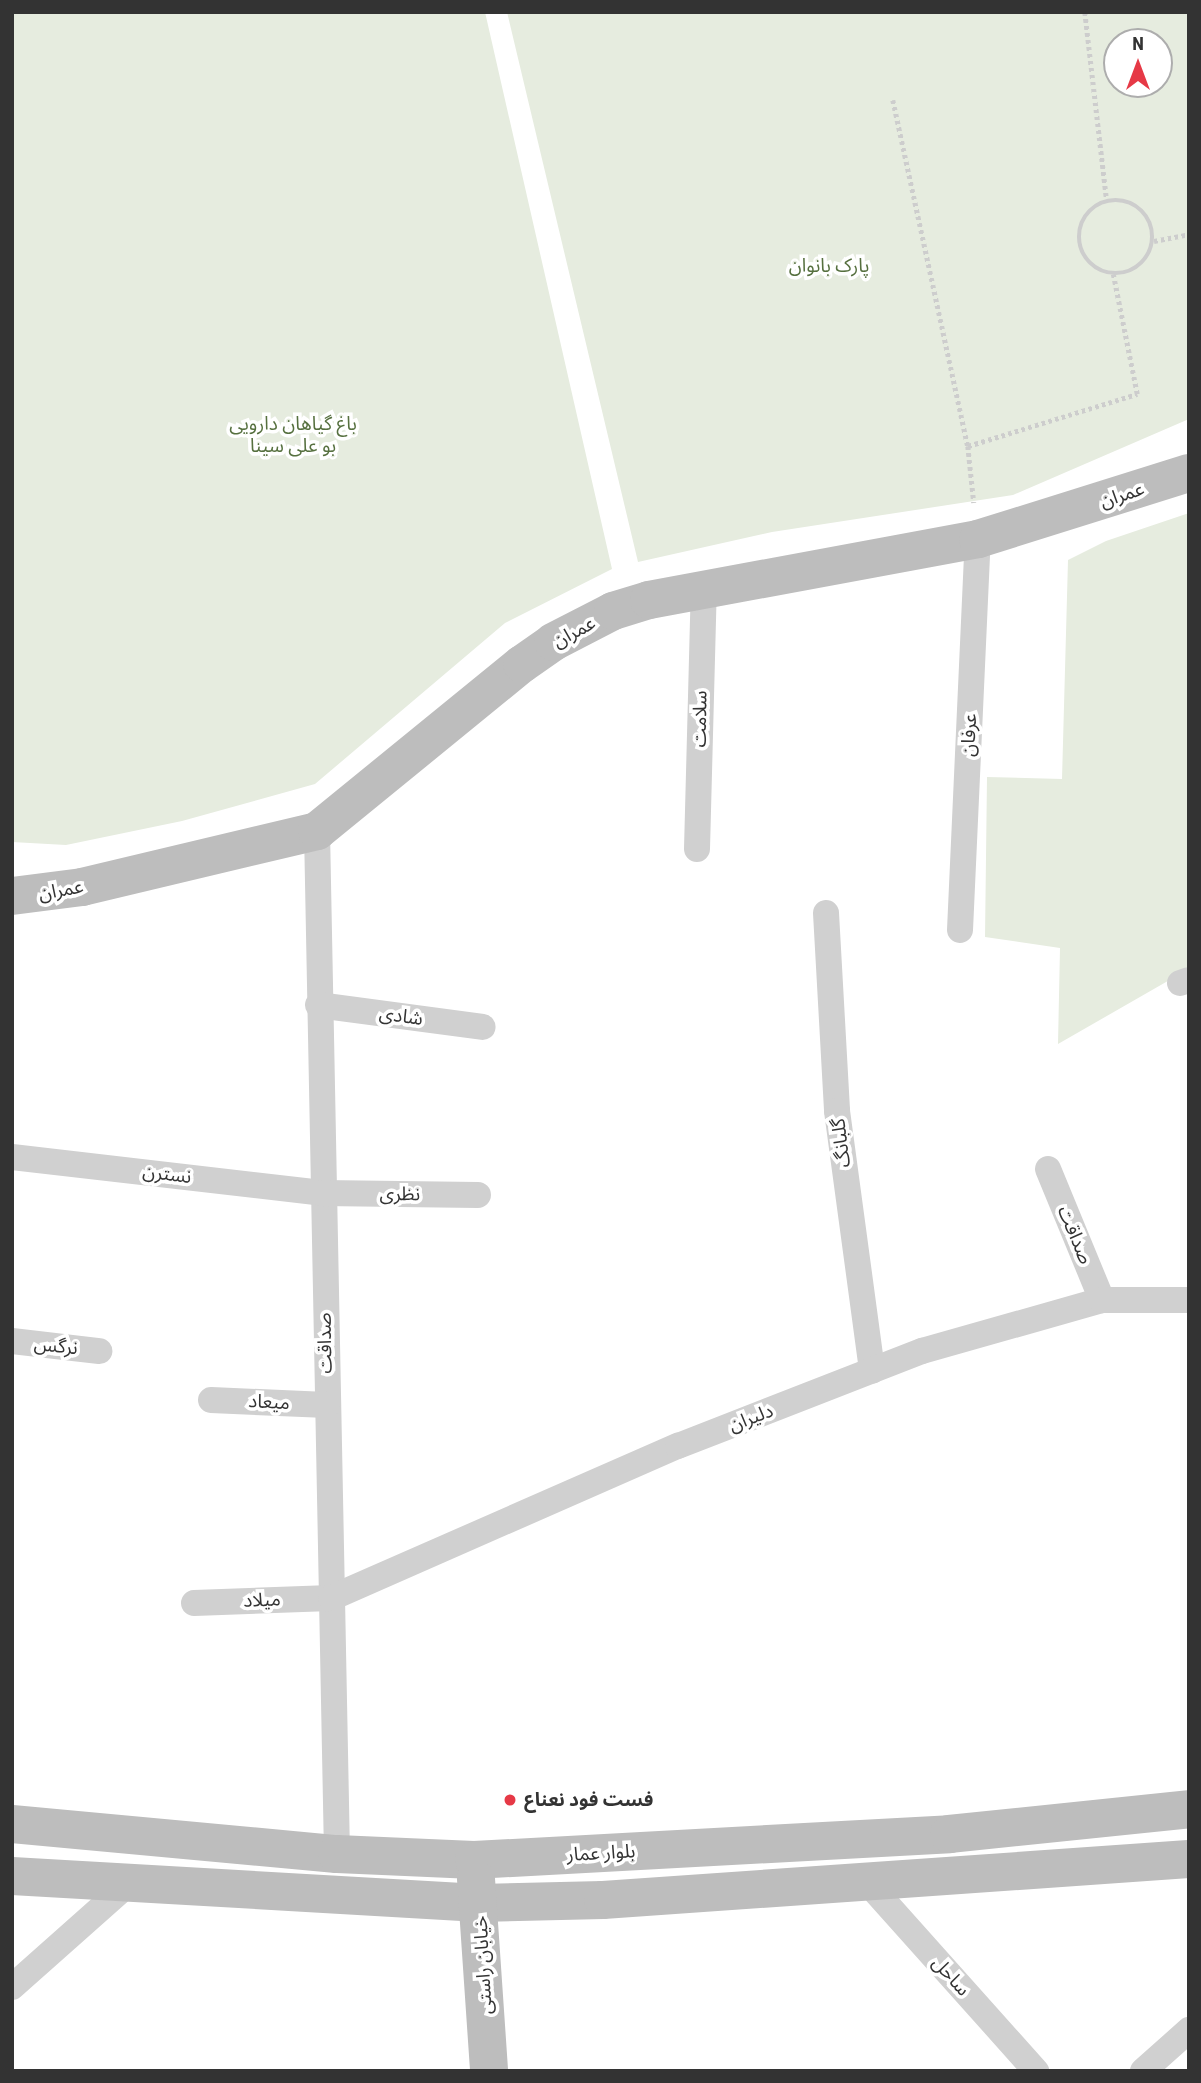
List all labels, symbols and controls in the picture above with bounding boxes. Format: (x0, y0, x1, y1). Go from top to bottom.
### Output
north arrow (1103, 28, 1173, 98)
text: N (1132, 32, 1144, 55)
park label: پارک بانوان (789, 255, 869, 277)
park label: باغ گیاهان دارویی بو علی سینا (229, 413, 357, 457)
street label: عمران (1097, 477, 1147, 513)
street label: عمران (549, 611, 599, 653)
street label: سلامت (688, 690, 712, 748)
street label: عرفان (956, 713, 982, 757)
street label: عمران (37, 875, 85, 905)
street label: شادی (378, 1002, 424, 1030)
street label: گلبانگ (827, 1117, 855, 1169)
street label: نسترن (141, 1160, 193, 1188)
street label: نظری (380, 1182, 420, 1206)
street label: صداقت (1053, 1202, 1097, 1268)
street label: صداقت (313, 1312, 337, 1374)
street label: نرگس (33, 1332, 79, 1360)
street label: میعاد (248, 1390, 290, 1414)
street label: دلیران (726, 1399, 776, 1437)
street label: میلاد (243, 1588, 281, 1612)
place label: فست فود نعناع (524, 1789, 653, 1811)
marker: فست فود نعناع (502, 1792, 518, 1808)
street label: بلوار عمار (566, 1840, 636, 1866)
street label: خیابان راستی (469, 1915, 497, 2015)
street label: ساحل (927, 1951, 975, 2001)

